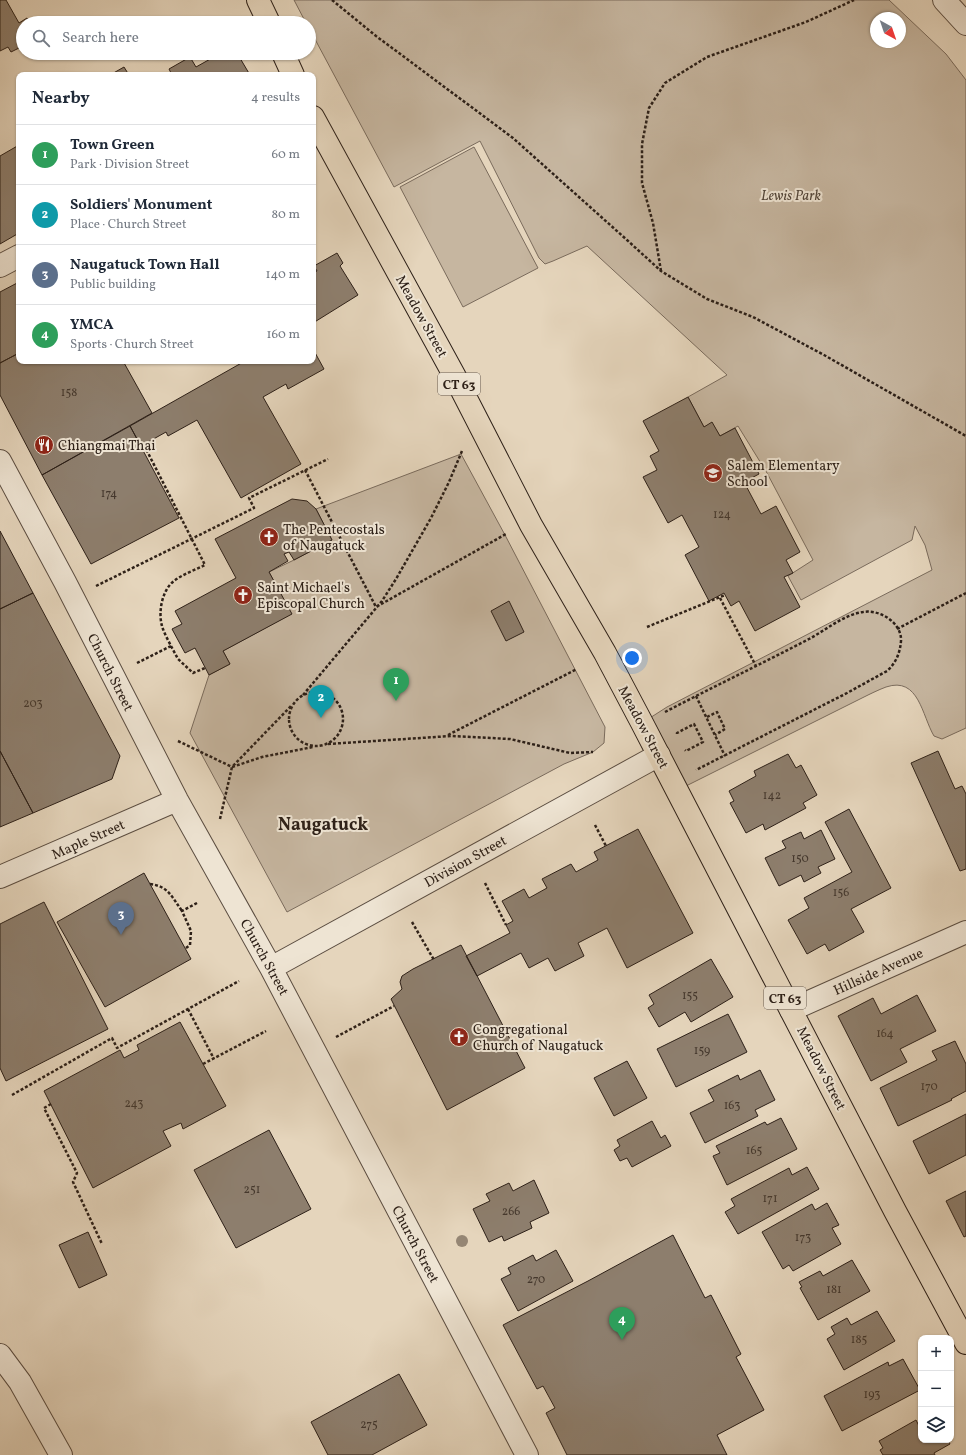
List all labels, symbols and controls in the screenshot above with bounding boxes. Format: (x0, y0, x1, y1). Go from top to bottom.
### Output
north arrow (870, 12, 906, 48)
search box (16, 16, 316, 60)
icon: search (30, 27, 52, 49)
text: Search here (62, 28, 139, 49)
text: Nearby (32, 87, 90, 110)
text: 4 results (251, 89, 300, 107)
text: Town Green (70, 135, 155, 156)
text: 1 (42, 146, 48, 164)
text: 60 m (272, 146, 300, 164)
text: Park · Division Street (70, 156, 189, 174)
park label: Lewis Park (761, 187, 821, 206)
text: Soldiers' Monument (70, 195, 212, 216)
text: 2 (42, 206, 48, 224)
text: 80 m (271, 206, 300, 224)
text: Place · Church Street (70, 216, 187, 234)
text: Naugatuck Town Hall (70, 255, 220, 276)
text: 3 (42, 266, 48, 284)
text: 140 m (266, 266, 300, 284)
street label: Meadow Street (390, 272, 451, 361)
text: Public building (70, 276, 156, 294)
text: YMCA (70, 315, 114, 336)
text: 4 (41, 326, 49, 344)
text: 160 m (266, 326, 300, 344)
text: Sports · Church Street (70, 336, 194, 354)
road number: CT 63 (438, 373, 480, 395)
house number: 158 (61, 385, 77, 401)
restaurant icon: Chiangmai Thai (33, 434, 55, 456)
place label: Chiangmai Thai (58, 437, 156, 456)
place label: Salem Elementary School (727, 457, 840, 492)
school or university icon: Salem Elementary School (702, 462, 724, 484)
house number: 174 (101, 486, 117, 502)
house number: 124 (713, 507, 731, 523)
place label: The Pentecostals of Naugatuck (283, 521, 385, 556)
church icon: The Pentecostals of Naugatuck (258, 526, 280, 548)
place label: Saint Michael's Episcopal Church (257, 579, 365, 614)
church icon: Saint Michael's Episcopal Church (232, 584, 254, 606)
street label: Church Street (82, 631, 137, 715)
your location (622, 648, 642, 668)
pin: 1 (383, 668, 409, 701)
street label: Meadow Street (613, 683, 673, 773)
pin: 2 (308, 685, 334, 718)
house number: 203 (23, 696, 43, 712)
house number: 142 (763, 788, 781, 804)
district label: Naugatuck (278, 813, 368, 838)
street label: Maple Street (49, 816, 128, 865)
street label: Division Street (421, 832, 510, 893)
house number: 150 (791, 851, 809, 867)
house number: 156 (833, 885, 849, 901)
pin: 3 (108, 902, 134, 935)
street label: Church Street (235, 916, 293, 1000)
street label: Hillside Avenue (831, 944, 927, 1001)
road number: CT 63 (764, 987, 806, 1009)
house number: 155 (682, 988, 698, 1004)
place label: Congregational Church of Naugatuck (473, 1021, 604, 1056)
street label: Meadow Street (791, 1024, 850, 1114)
church icon: Congregational Church of Naugatuck (448, 1026, 470, 1048)
house number: 164 (876, 1026, 894, 1042)
house number: 159 (694, 1043, 710, 1059)
house number: 170 (920, 1079, 938, 1095)
house number: 243 (125, 1096, 143, 1112)
house number: 163 (724, 1098, 740, 1114)
house number: 165 (746, 1143, 762, 1159)
house number: 251 (244, 1182, 260, 1198)
house number: 171 (762, 1191, 778, 1207)
street label: Church Street (386, 1203, 443, 1287)
house number: 266 (502, 1204, 520, 1220)
house number: 173 (795, 1230, 811, 1246)
house number: 270 (527, 1272, 545, 1288)
house number: 181 (826, 1282, 842, 1298)
pin: 4 (609, 1307, 635, 1340)
house number: 185 (851, 1332, 867, 1348)
map controls (918, 1335, 954, 1443)
button: + (918, 1335, 954, 1371)
button: − (918, 1371, 954, 1407)
house number: 193 (864, 1387, 880, 1403)
button: layers (918, 1407, 954, 1443)
house number: 275 (360, 1417, 378, 1433)

